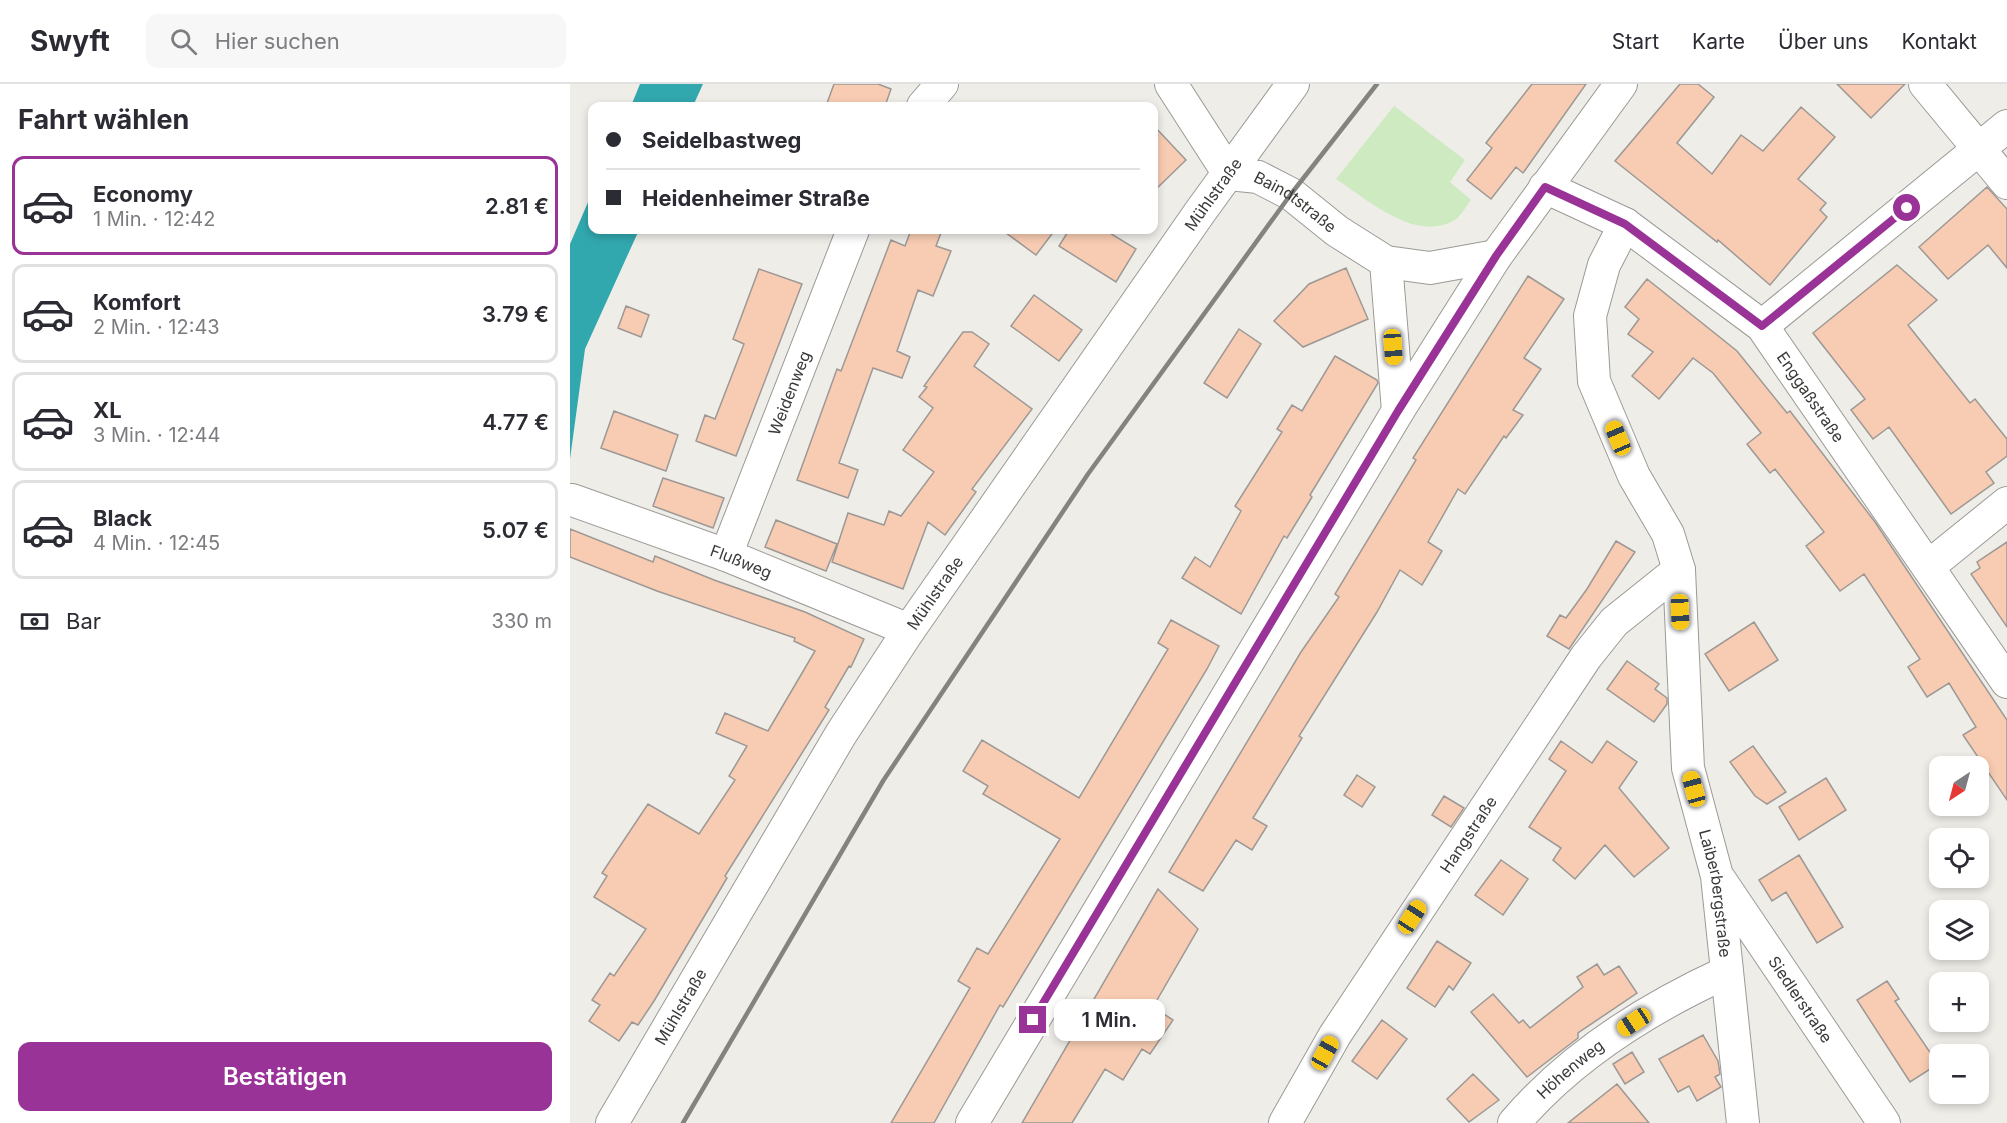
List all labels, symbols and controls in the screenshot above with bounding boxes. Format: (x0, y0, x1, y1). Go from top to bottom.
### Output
search box (146, 14, 566, 68)
text: Swyft (30, 24, 110, 58)
icon: search (167, 25, 200, 58)
text: Hier suchen (215, 28, 340, 54)
text: Start (1612, 29, 1659, 54)
text: Karte (1692, 29, 1745, 54)
text: Über uns (1778, 29, 1869, 54)
text: Kontakt (1902, 29, 1977, 54)
text: Fahrt wählen (18, 103, 189, 136)
text: Seidelbastweg (642, 127, 802, 153)
street label: Mühlstraße (1180, 154, 1246, 235)
street label: Baindtstraße (1251, 167, 1341, 237)
icon: car (21, 179, 75, 233)
text: Economy (93, 181, 193, 207)
text: Heidenheimer Straße (642, 185, 870, 211)
text: 2.81 € (485, 193, 549, 219)
route start (1893, 194, 1920, 221)
text: 1 Min. · 12:42 (93, 207, 215, 231)
icon: car (21, 287, 75, 341)
text: Komfort (93, 289, 181, 315)
text: 3.79 € (482, 301, 549, 327)
text: 2 Min. · 12:43 (93, 315, 220, 339)
car (1383, 328, 1403, 366)
street label: Weidenweg (764, 348, 815, 438)
street label: Enggaßstraße (1773, 348, 1849, 446)
icon: car (21, 395, 75, 449)
text: XL (93, 397, 122, 423)
text: 4.77 € (482, 409, 549, 435)
car (1603, 418, 1633, 458)
text: 3 Min. · 12:44 (93, 423, 220, 447)
icon: car (21, 503, 75, 557)
text: Black (93, 505, 152, 531)
text: 5.07 € (482, 517, 549, 543)
text: 4 Min. · 12:45 (93, 531, 220, 555)
street label: Flußweg (708, 540, 775, 583)
street label: Mühlstraße (902, 552, 967, 633)
car (1670, 594, 1690, 630)
icon: cash (18, 605, 51, 638)
text: Bar (66, 608, 101, 634)
text: 330 m (492, 609, 552, 633)
north arrow (1929, 756, 1989, 816)
map controls (1929, 756, 1989, 1104)
car (1681, 769, 1707, 809)
street label: Hangstraße (1436, 792, 1501, 877)
street label: Laiberbergstraße (1695, 827, 1736, 958)
button: locate (1929, 828, 1989, 888)
car (1395, 897, 1429, 937)
button: layers (1929, 900, 1989, 960)
street label: Siedlerstraße (1764, 952, 1837, 1047)
street label: Mühlstraße (650, 965, 711, 1048)
button: + (1929, 972, 1989, 1032)
callout: 1 Min. (1054, 999, 1165, 1041)
car (1614, 1005, 1654, 1039)
route end (1019, 1006, 1046, 1033)
text: 1 Min. (1082, 1008, 1137, 1032)
car (1308, 1033, 1342, 1073)
street label: Höhenweg (1532, 1035, 1608, 1103)
button: Bestätigen (18, 1042, 552, 1111)
button: − (1929, 1044, 1989, 1104)

